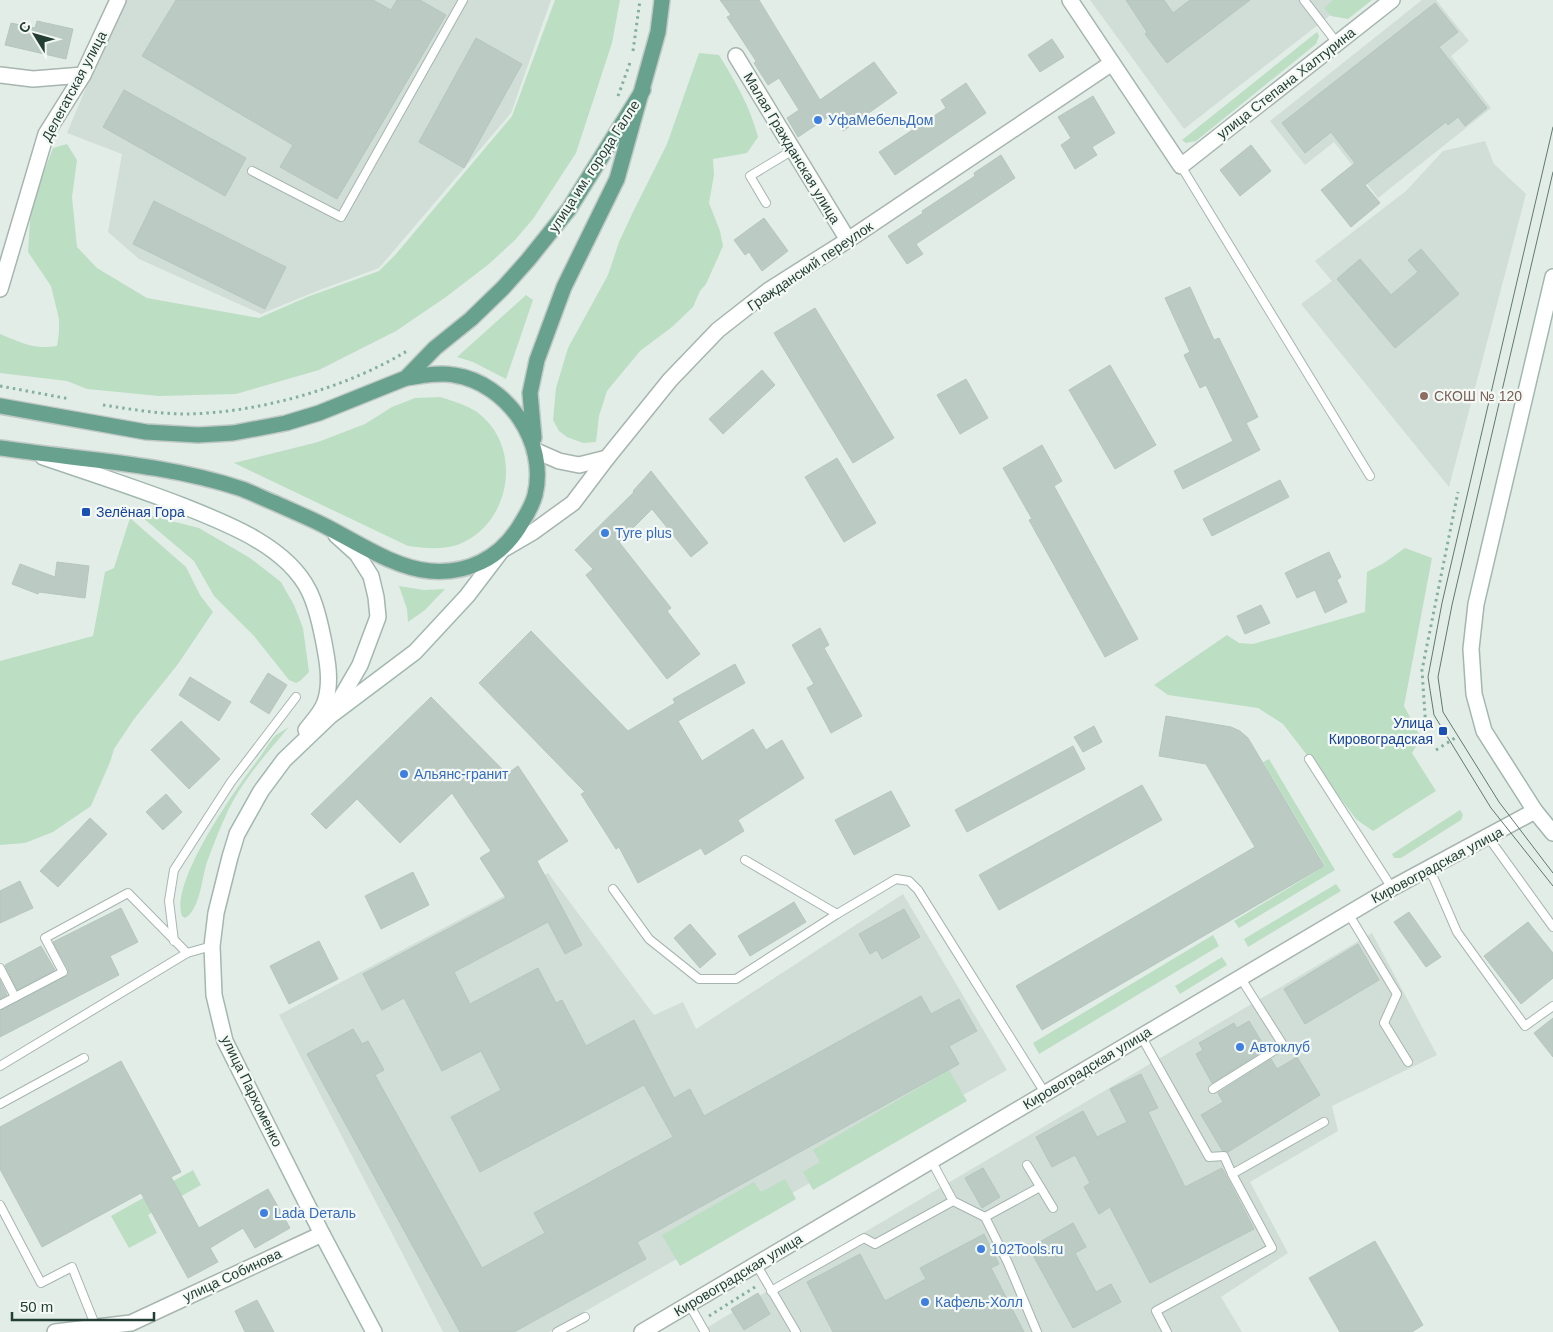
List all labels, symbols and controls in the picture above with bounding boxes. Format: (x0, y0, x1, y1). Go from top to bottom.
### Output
north arrow (10, 10, 60, 60)
text: С (15, 18, 34, 36)
street label: улица Степана Халтурина (1214, 24, 1359, 142)
street label: Делегатская улица (38, 28, 110, 144)
street label: Малая Гражданская улица (740, 69, 844, 227)
street label: улица им. города Галле (545, 97, 643, 235)
place label: УфаМебельДом (828, 112, 933, 128)
marker: УфаМебельДом (812, 114, 824, 126)
street label: Гражданский переулок (744, 218, 876, 314)
place label: СКОШ № 120 (1434, 388, 1522, 404)
marker: СКОШ № 120 (1418, 390, 1430, 402)
place label: Зелёная Гора (96, 504, 185, 520)
marker: Зелёная Гора (80, 506, 92, 518)
place label: Tyre plus (615, 525, 672, 541)
marker: Tyre plus (599, 527, 611, 539)
place label: Улица Кировоградская (1329, 715, 1433, 747)
marker: Улица Кировоградская (1437, 725, 1449, 737)
place label: Альянс-гранит (414, 766, 509, 782)
marker: Альянс-гранит (398, 768, 410, 780)
street label: Кировоградская улица (1369, 823, 1506, 906)
street label: Кировоградская улица (1020, 1023, 1154, 1113)
street label: улица Пархоменко (218, 1033, 286, 1149)
place label: Автоклуб (1250, 1039, 1310, 1055)
marker: Автоклуб (1234, 1041, 1246, 1053)
place label: Lada Dеталь (274, 1205, 356, 1221)
marker: Lada Dеталь (258, 1207, 270, 1219)
street label: Кировоградская улица (671, 1230, 805, 1320)
place label: 102Tools.ru (991, 1241, 1063, 1257)
marker: 102Tools.ru (975, 1243, 987, 1255)
street label: улица Собинова (180, 1245, 284, 1305)
scale bar (12, 1290, 155, 1322)
place label: Кафель-Холл (935, 1294, 1023, 1310)
marker: Кафель-Холл (919, 1296, 931, 1308)
text: 50 m (20, 1298, 53, 1315)

